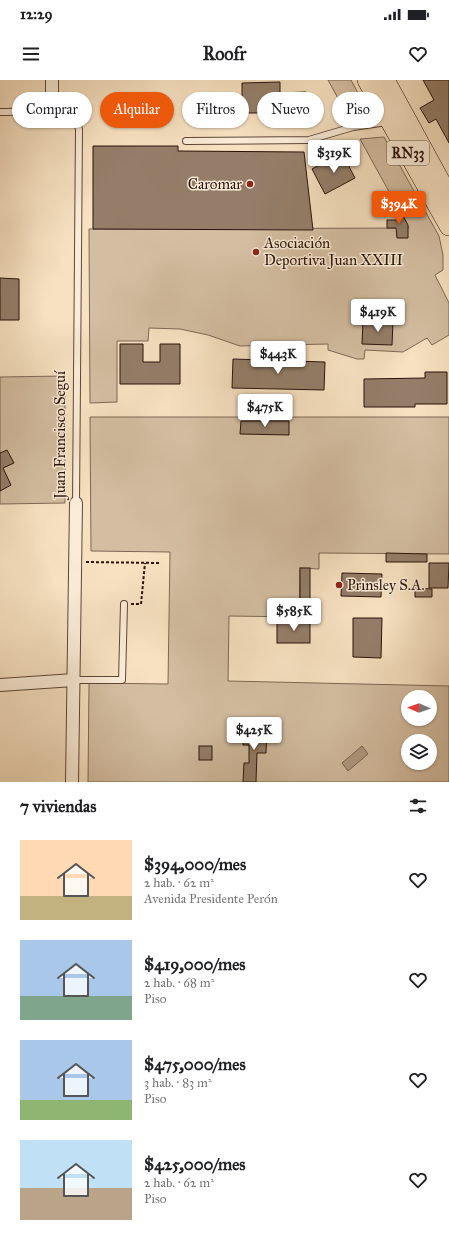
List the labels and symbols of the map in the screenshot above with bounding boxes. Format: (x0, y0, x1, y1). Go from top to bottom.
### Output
pin: $319K (306, 140, 362, 174)
road number: RN33 (387, 141, 429, 165)
place label: Caromar (188, 175, 242, 193)
marker: Caromar (245, 179, 255, 189)
pin: $394K (371, 191, 427, 225)
place label: Asociación Deportiva Juan XXIII (263, 234, 403, 270)
marker: Asociación Deportiva Juan XXIII (251, 247, 261, 257)
pin: $419K (350, 299, 406, 333)
pin: $443K (250, 341, 306, 375)
street label: Juan Francisco Seguí (51, 370, 70, 501)
pin: $475K (237, 394, 293, 428)
place label: Prinsley S.A. (347, 576, 425, 594)
marker: Prinsley S.A. (334, 580, 344, 590)
pin: $585K (266, 598, 322, 632)
north arrow (401, 690, 437, 726)
pin: $425K (226, 717, 282, 751)

